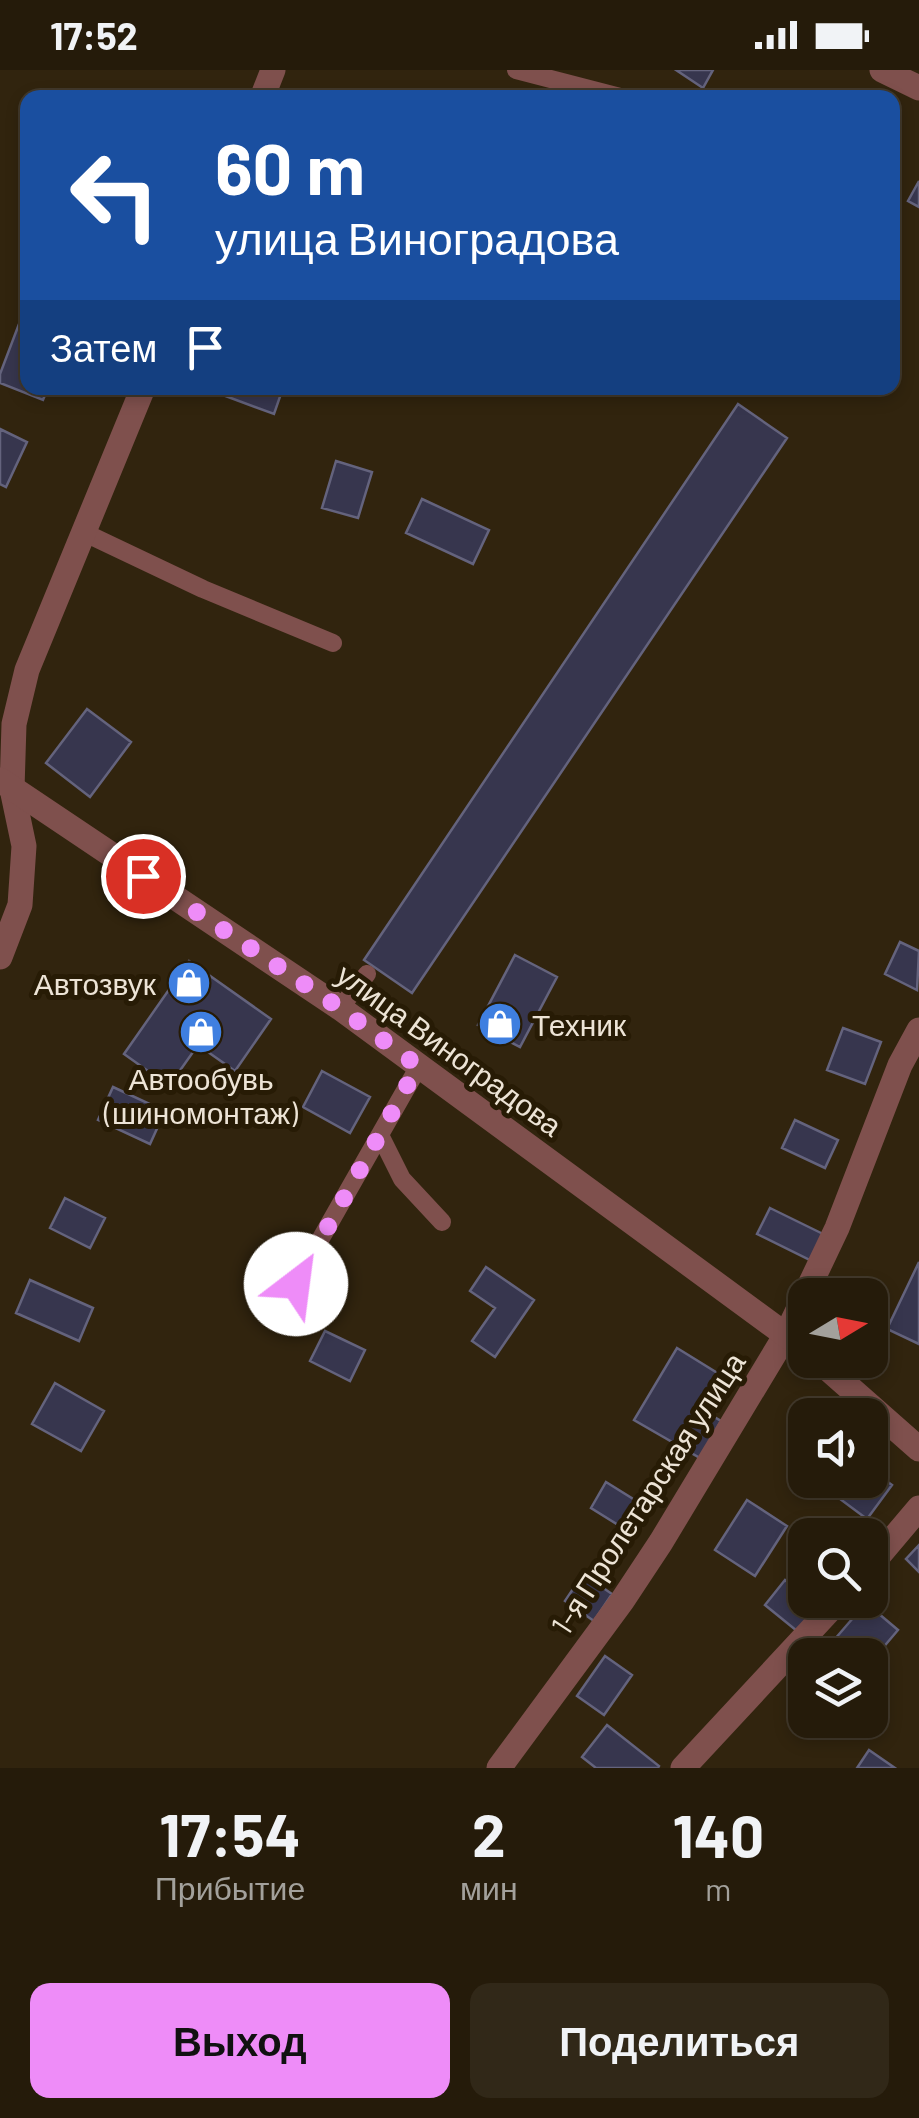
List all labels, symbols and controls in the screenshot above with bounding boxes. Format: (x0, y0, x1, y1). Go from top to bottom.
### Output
text: 17:52 (50, 12, 138, 58)
text: 60 m (215, 125, 365, 209)
icon: left (50, 130, 180, 260)
text: улица Виноградова (215, 210, 619, 264)
icon: arrive (178, 320, 233, 375)
text: Затем (50, 324, 158, 370)
pin (101, 834, 186, 919)
icon: arrive (116, 849, 171, 904)
street label: улица Виноградова (330, 955, 570, 1143)
shop icon: Автозвук (166, 960, 212, 1006)
place label: Автозвук (34, 965, 157, 1001)
shop icon: Техник (477, 1001, 523, 1047)
place label: Техник (532, 1006, 627, 1042)
shop icon: Автообувь (шиномонтаж) (178, 1009, 224, 1055)
place label: Автообувь (шиномонтаж) (103, 1060, 298, 1130)
position arrow (244, 1232, 348, 1336)
north arrow (788, 1278, 888, 1378)
map controls (788, 1278, 888, 1738)
street label: 1-я Пролетарская улица (542, 1345, 752, 1641)
button: sound (788, 1398, 888, 1498)
button: search (788, 1518, 888, 1618)
button: layers (788, 1638, 888, 1738)
text: 17:54 (159, 1797, 301, 1869)
text: 2 (472, 1797, 506, 1869)
text: 140 (672, 1798, 764, 1870)
text: Прибытие (155, 1868, 305, 1906)
text: мин (460, 1868, 518, 1906)
text: m (705, 1869, 732, 1907)
button: Выход (30, 1983, 450, 2098)
button: Поделиться (470, 1983, 889, 2098)

